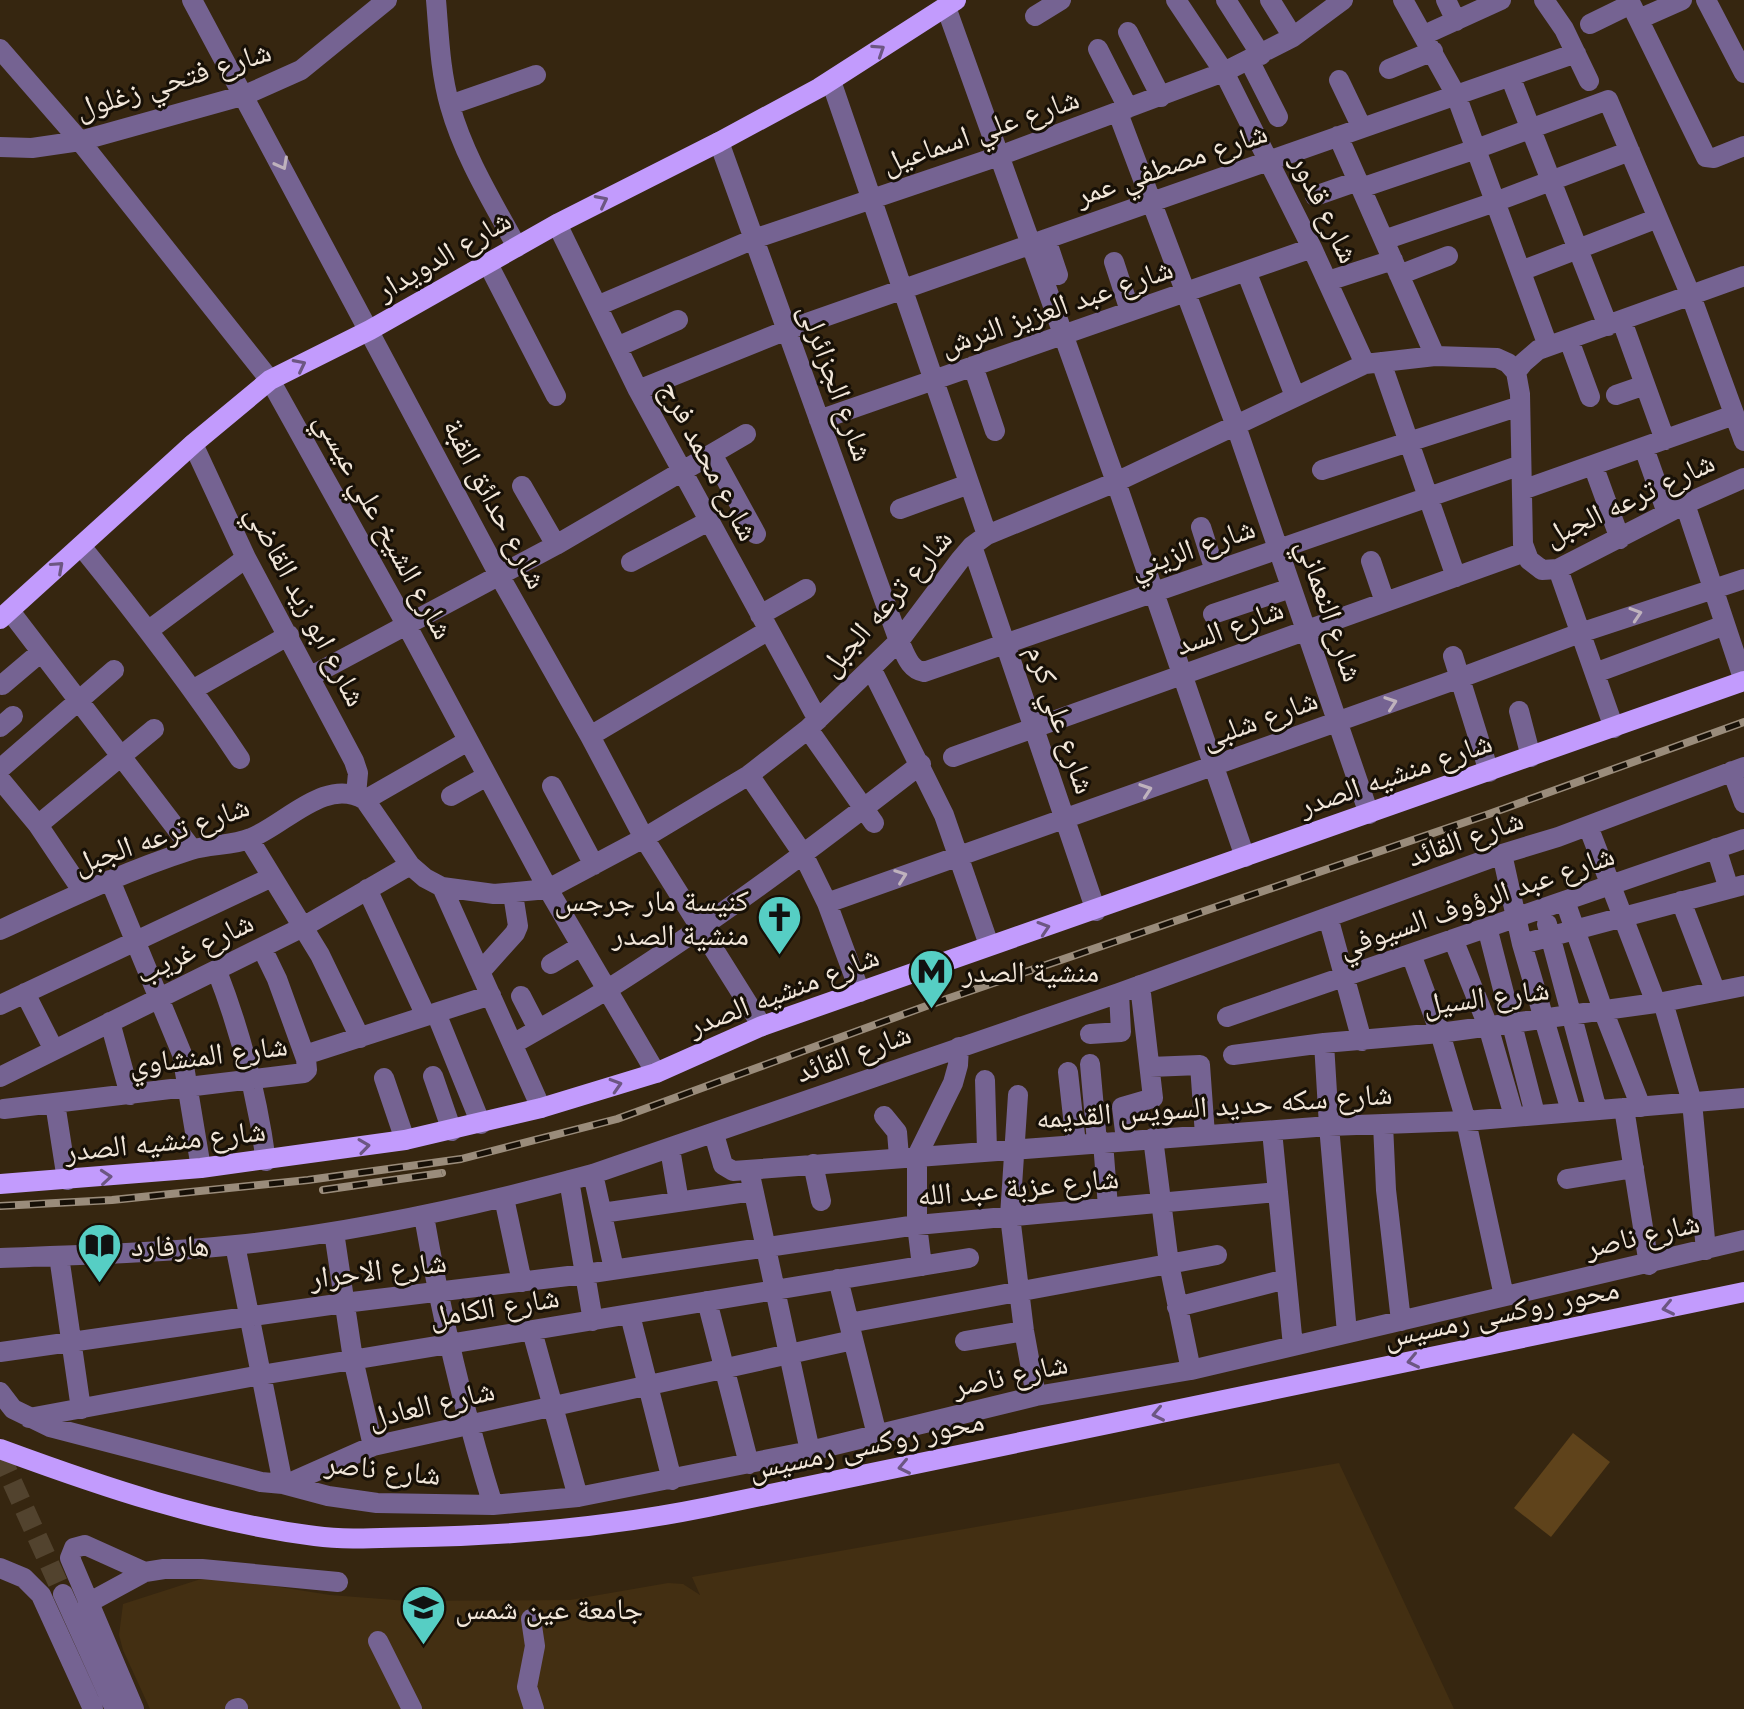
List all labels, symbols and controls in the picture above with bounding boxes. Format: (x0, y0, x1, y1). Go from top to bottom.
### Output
street label: شارع فتحي زغلول (71, 31, 277, 132)
one-way arrow (870, 44, 885, 59)
street label: شارع علي اسماعيل (876, 78, 1086, 187)
street label: شارع مصطفي عمر (1069, 112, 1274, 219)
street label: شارع قدور (1282, 146, 1369, 269)
one-way arrow (272, 156, 287, 170)
one-way arrow (594, 196, 609, 211)
street label: شارع الدويدار (368, 200, 518, 309)
street label: شارع عبد العزيز النرش (935, 248, 1178, 365)
street label: شارع الجزائرلى (790, 298, 883, 466)
one-way arrow (292, 360, 307, 375)
street label: شارع محمد فرج (651, 373, 768, 547)
street label: شارع الشيخ علي عيسي (302, 405, 463, 648)
street label: شارع حدائق القبة (434, 411, 557, 595)
street label: شارع ترعه الجبل (1538, 442, 1721, 555)
street label: شارع ابو زيد القاضي (233, 498, 376, 715)
street label: شارع الزيني (1124, 508, 1262, 591)
street label: شارع ترعه الجبل (810, 520, 960, 684)
street label: شارع النعماني (1284, 534, 1373, 688)
one-way arrow (49, 563, 64, 577)
street label: شارع السد (1170, 589, 1289, 664)
one-way arrow (1628, 608, 1642, 624)
street label: شارع علي كرم (1013, 640, 1105, 800)
street label: شارع شلبى (1195, 679, 1323, 758)
one-way arrow (1383, 696, 1397, 712)
street label: شارع منشيه الصدر (1292, 722, 1497, 825)
one-way arrow (1138, 783, 1152, 799)
street label: شارع ترعه الجبل (68, 786, 254, 883)
street label: شارع القائد (1402, 799, 1528, 875)
street label: شارع عبد الرؤوف السيوفي (1333, 835, 1621, 970)
one-way arrow (893, 870, 907, 886)
place label: كنيسة مار جرجس منشية الصدر (554, 881, 749, 953)
church icon: كنيسة مار جرجس منشية الصدر (756, 893, 804, 956)
street label: شارع غريب (129, 902, 260, 993)
one-way arrow (1036, 921, 1050, 937)
street label: شارع منشيه الصدر (681, 936, 884, 1045)
metro station icon: منشية الصدر (907, 947, 955, 1010)
place label: منشية الصدر (961, 952, 1099, 990)
street label: شارع السيل (1421, 969, 1551, 1024)
street label: شارع القائد (790, 1014, 916, 1091)
street label: شارع المنشاوي (126, 1025, 290, 1088)
street label: شارع سكه حديد السويس القديمه (1035, 1074, 1393, 1137)
one-way arrow (609, 1078, 622, 1094)
street label: شارع منشيه الصدر (62, 1111, 268, 1171)
one-way arrow (357, 1138, 371, 1155)
street label: شارع عزبة عبد الله (916, 1158, 1120, 1215)
one-way arrow (100, 1168, 113, 1185)
street label: شارع ناصر (1580, 1202, 1703, 1267)
library icon: هارفارد (76, 1221, 124, 1284)
place label: هارفارد (131, 1226, 210, 1264)
street label: شارع الاحرار (306, 1242, 449, 1297)
street label: محور روكسى رمسيس (1380, 1268, 1622, 1356)
street label: شارع الكامل (426, 1277, 562, 1336)
one-way arrow (1661, 1299, 1675, 1316)
street label: شارع ناصر (948, 1343, 1071, 1406)
one-way arrow (1407, 1352, 1420, 1369)
street label: شارع العادل (364, 1370, 498, 1437)
street label: محور روكسى رمسيس (745, 1400, 987, 1488)
one-way arrow (1152, 1405, 1166, 1422)
street label: شارع ناصر (322, 1443, 443, 1494)
one-way arrow (898, 1458, 911, 1475)
school or university icon: جامعة عين شمس (400, 1584, 448, 1647)
place label: جامعة عين شمس (455, 1589, 643, 1627)

